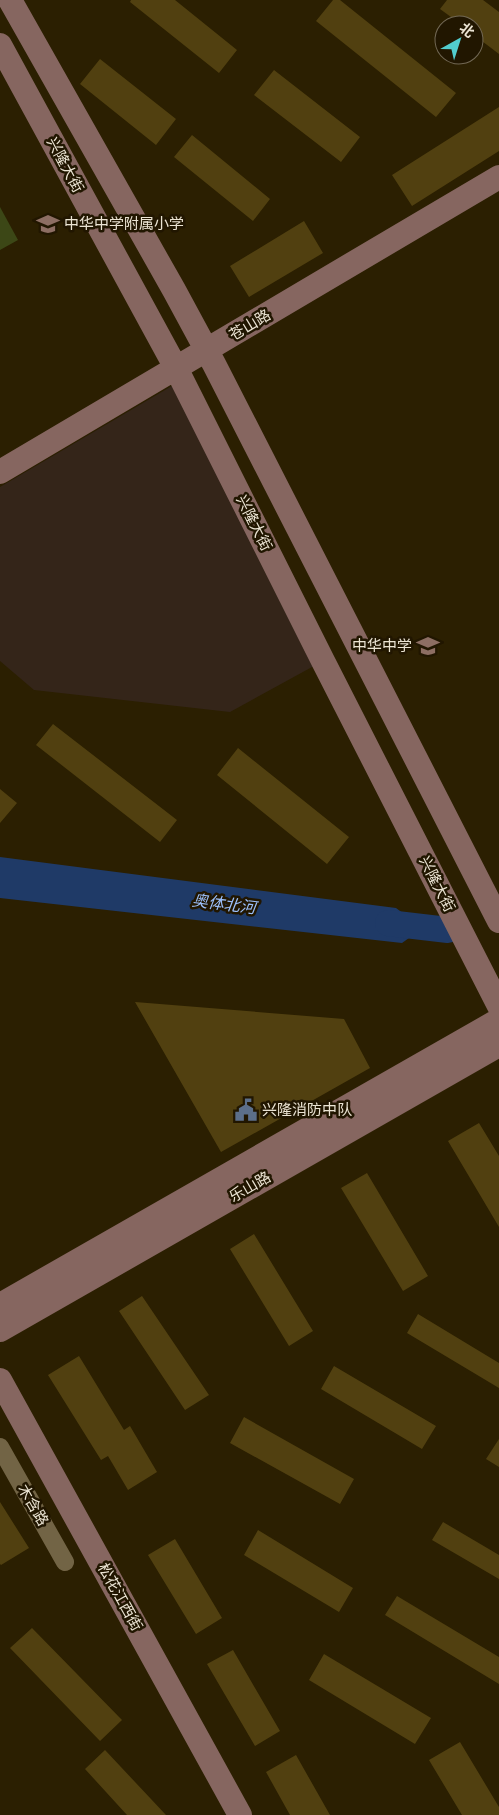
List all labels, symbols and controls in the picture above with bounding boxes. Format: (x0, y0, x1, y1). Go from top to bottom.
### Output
north arrow (434, 15, 484, 65)
text: 北 (455, 18, 479, 42)
street label: 兴隆大街 (41, 133, 89, 197)
school or university icon: 中华中学附属小学 (35, 211, 61, 237)
place label: 中华中学附属小学 (64, 213, 184, 235)
street label: 苍山路 (225, 304, 275, 346)
street label: 兴隆大街 (231, 491, 277, 555)
school or university icon: 中华中学 (415, 633, 441, 659)
place label: 中华中学 (352, 635, 412, 657)
street label: 兴隆大街 (414, 852, 460, 916)
water label: 奥体北河 (191, 889, 260, 920)
public building icon: 兴隆消防中队 (233, 1097, 259, 1123)
place label: 兴隆消防中队 (262, 1099, 352, 1121)
street label: 乐山路 (225, 1166, 275, 1208)
street label: 木含路 (12, 1480, 54, 1530)
street label: 松花江西街 (92, 1559, 148, 1635)

